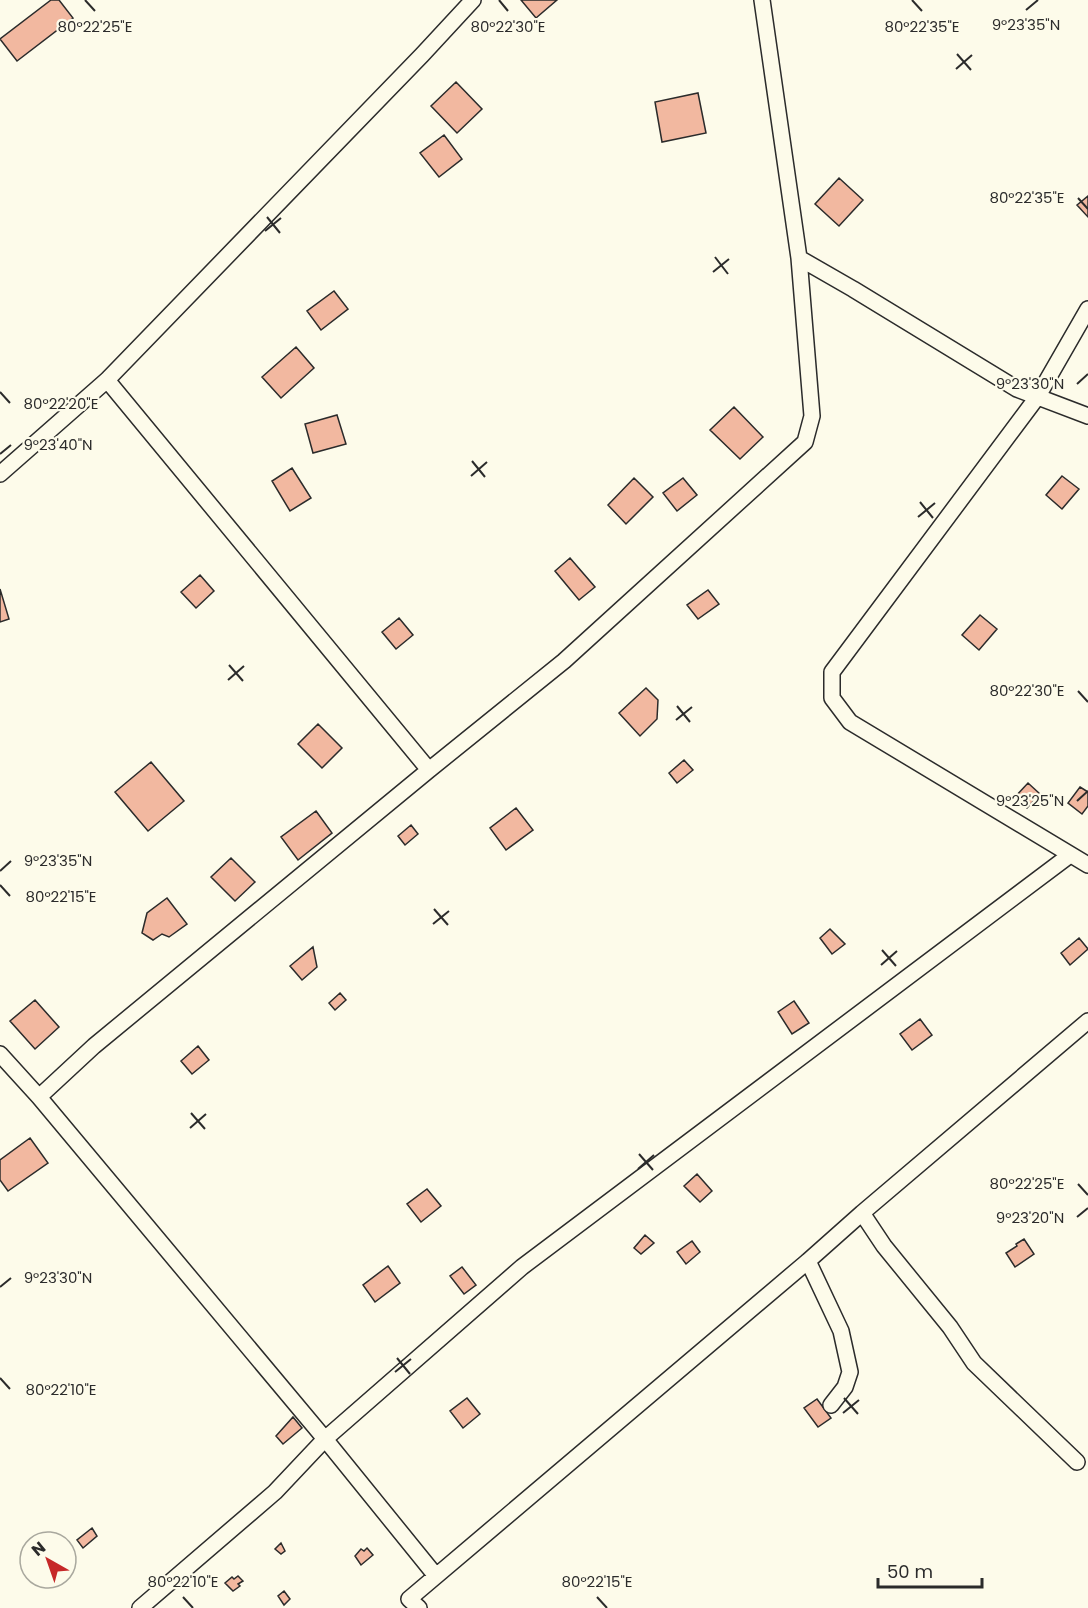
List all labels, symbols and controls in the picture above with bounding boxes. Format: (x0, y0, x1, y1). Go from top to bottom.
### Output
text: 9°23'35"N (992, 14, 1060, 35)
text: 80°22'25"E (58, 16, 132, 37)
text: 80°22'30"E (470, 16, 546, 37)
text: 80°22'35"E (884, 16, 960, 37)
text: 80°22'35"E (989, 187, 1065, 208)
text: 9°23'30"N (996, 373, 1064, 394)
text: 80°22'20"E (24, 393, 98, 414)
text: 9°23'40"N (23, 434, 93, 455)
text: 80°22'30"E (989, 680, 1065, 701)
text: 9°23'25"N (996, 790, 1064, 811)
text: 9°23'35"N (24, 850, 92, 871)
text: 80°22'15"E (26, 886, 96, 907)
text: 80°22'25"E (990, 1173, 1064, 1194)
text: 9°23'20"N (996, 1207, 1064, 1228)
text: 9°23'30"N (24, 1267, 92, 1288)
text: 80°22'10"E (26, 1379, 96, 1400)
north arrow (18, 1530, 78, 1590)
text: N (27, 1536, 51, 1562)
scale bar (878, 1551, 982, 1589)
text: 50 m (887, 1559, 933, 1584)
text: 80°22'10"E (148, 1571, 218, 1592)
text: 80°22'15"E (562, 1571, 632, 1592)

